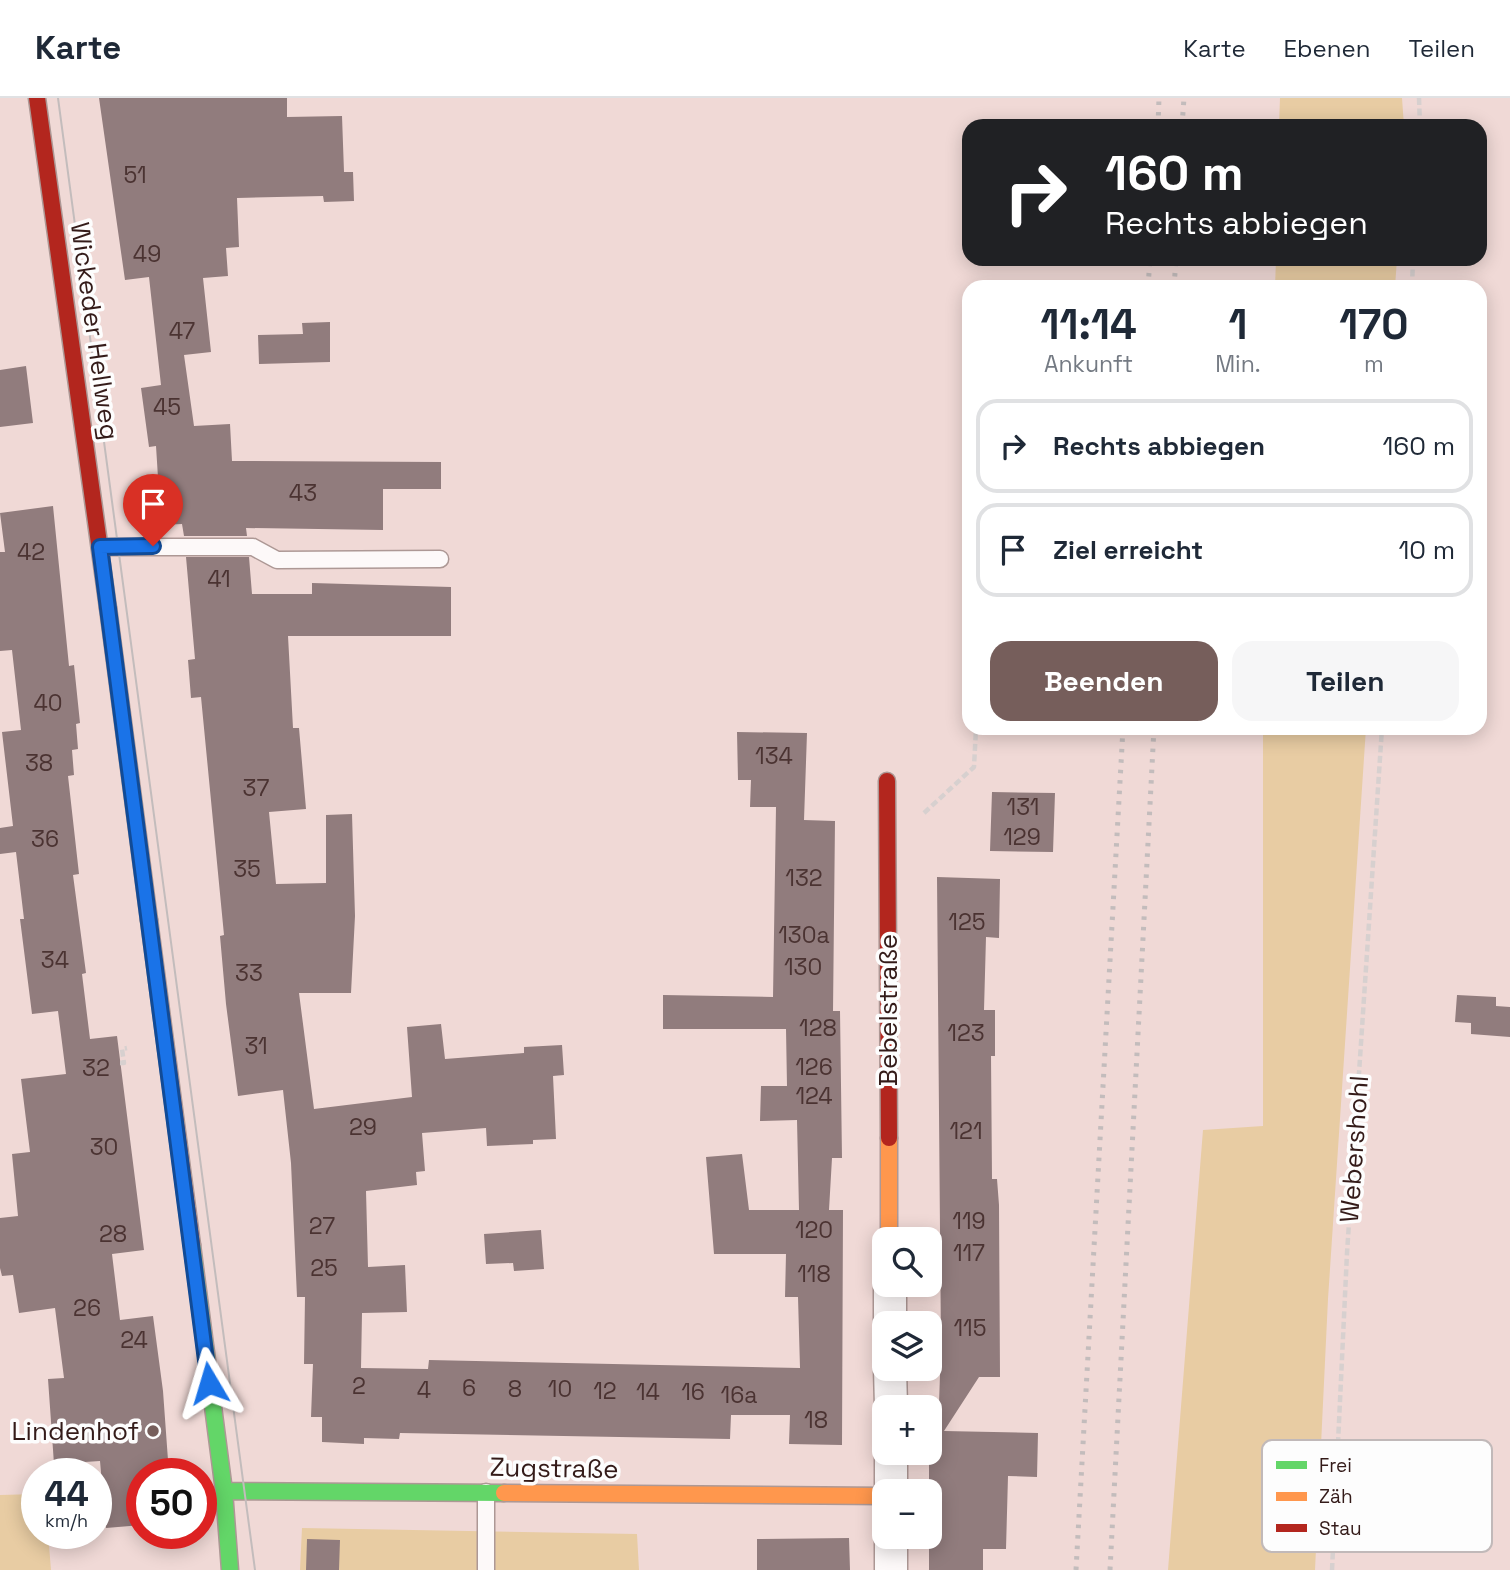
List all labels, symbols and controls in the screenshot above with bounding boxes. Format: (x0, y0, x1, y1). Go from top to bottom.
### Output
text: Karte (35, 27, 121, 69)
text: Karte (1183, 33, 1246, 64)
text: Ebenen (1284, 33, 1370, 64)
text: Teilen (1408, 33, 1475, 64)
text: 160 m (1105, 142, 1243, 204)
icon: right (990, 147, 1081, 238)
house number: 51 (123, 160, 147, 190)
text: Rechts abbiegen (1105, 203, 1368, 243)
street label: Wickeder Hellweg (63, 220, 127, 442)
house number: 49 (133, 239, 161, 269)
text: 11:14 (1041, 298, 1137, 351)
text: 1 (1228, 298, 1247, 351)
text: 170 (1339, 298, 1408, 351)
house number: 47 (169, 316, 195, 346)
text: Ankunft (1044, 349, 1133, 379)
text: Min. (1215, 349, 1261, 379)
text: m (1364, 349, 1384, 379)
house number: 45 (153, 392, 181, 422)
icon: right (994, 427, 1032, 465)
text: Rechts abbiegen (1053, 429, 1265, 463)
text: 160 m (1383, 429, 1455, 463)
pin (123, 474, 183, 546)
house number: 43 (289, 478, 317, 508)
icon: arrive (134, 485, 172, 523)
icon: arrive (994, 531, 1032, 569)
text: Ziel erreicht (1053, 533, 1203, 567)
text: 10 m (1398, 533, 1455, 567)
house number: 42 (17, 537, 45, 567)
house number: 41 (207, 564, 231, 594)
button: Beenden (990, 641, 1218, 721)
button: Teilen (1232, 641, 1459, 721)
house number: 40 (33, 688, 63, 718)
house number: 134 (755, 741, 793, 771)
house number: 38 (25, 748, 53, 778)
house number: 37 (243, 773, 269, 803)
house number: 131 (1007, 792, 1039, 822)
house number: 129 (1003, 822, 1041, 852)
house number: 36 (31, 824, 59, 854)
house number: 35 (233, 854, 261, 884)
house number: 132 (785, 863, 823, 893)
house number: 125 (948, 907, 986, 937)
house number: 130a (778, 920, 830, 950)
street label: Bebelstraße (871, 934, 905, 1086)
house number: 34 (41, 945, 69, 975)
house number: 130 (784, 952, 822, 982)
house number: 33 (235, 958, 263, 988)
house number: 128 (799, 1013, 837, 1043)
house number: 123 (947, 1018, 985, 1048)
house number: 31 (244, 1031, 268, 1061)
house number: 126 (795, 1052, 833, 1082)
house number: 32 (82, 1053, 110, 1083)
street label: Webershohl (1332, 1074, 1376, 1224)
house number: 124 (795, 1081, 833, 1111)
house number: 29 (349, 1112, 377, 1142)
house number: 121 (949, 1116, 983, 1146)
house number: 30 (90, 1132, 118, 1162)
house number: 119 (952, 1206, 986, 1236)
house number: 27 (309, 1211, 335, 1241)
house number: 120 (795, 1215, 833, 1245)
house number: 28 (99, 1219, 127, 1249)
map controls (872, 1227, 942, 1549)
button: search (872, 1227, 942, 1297)
house number: 117 (953, 1238, 985, 1268)
house number: 25 (310, 1253, 338, 1283)
house number: 118 (797, 1259, 831, 1289)
house number: 26 (73, 1293, 101, 1323)
button: layers (872, 1311, 942, 1381)
house number: 115 (953, 1313, 987, 1343)
house number: 24 (120, 1325, 148, 1355)
position arrow (172, 1346, 246, 1420)
house number: 2 (352, 1371, 366, 1401)
house number: 6 (462, 1373, 476, 1403)
house number: 8 (508, 1374, 522, 1404)
house number: 10 (548, 1374, 572, 1404)
house number: 4 (417, 1375, 431, 1405)
house number: 12 (593, 1376, 617, 1406)
house number: 14 (636, 1377, 660, 1407)
house number: 16 (681, 1377, 705, 1407)
house number: 16a (721, 1380, 757, 1410)
button: + (872, 1395, 942, 1465)
house number: 18 (804, 1405, 828, 1435)
place label: Lindenhof (11, 1414, 139, 1448)
marker: Lindenhof (145, 1423, 161, 1439)
legend (1262, 1440, 1492, 1552)
street label: Zugstraße (489, 1450, 619, 1486)
text: Frei (1319, 1453, 1352, 1478)
speed limit sign: 50 (126, 1458, 217, 1549)
text: 44 (44, 1472, 89, 1516)
button: − (872, 1479, 942, 1549)
text: Zäh (1319, 1484, 1353, 1509)
text: km/h (45, 1509, 88, 1532)
text: Stau (1319, 1516, 1362, 1541)

